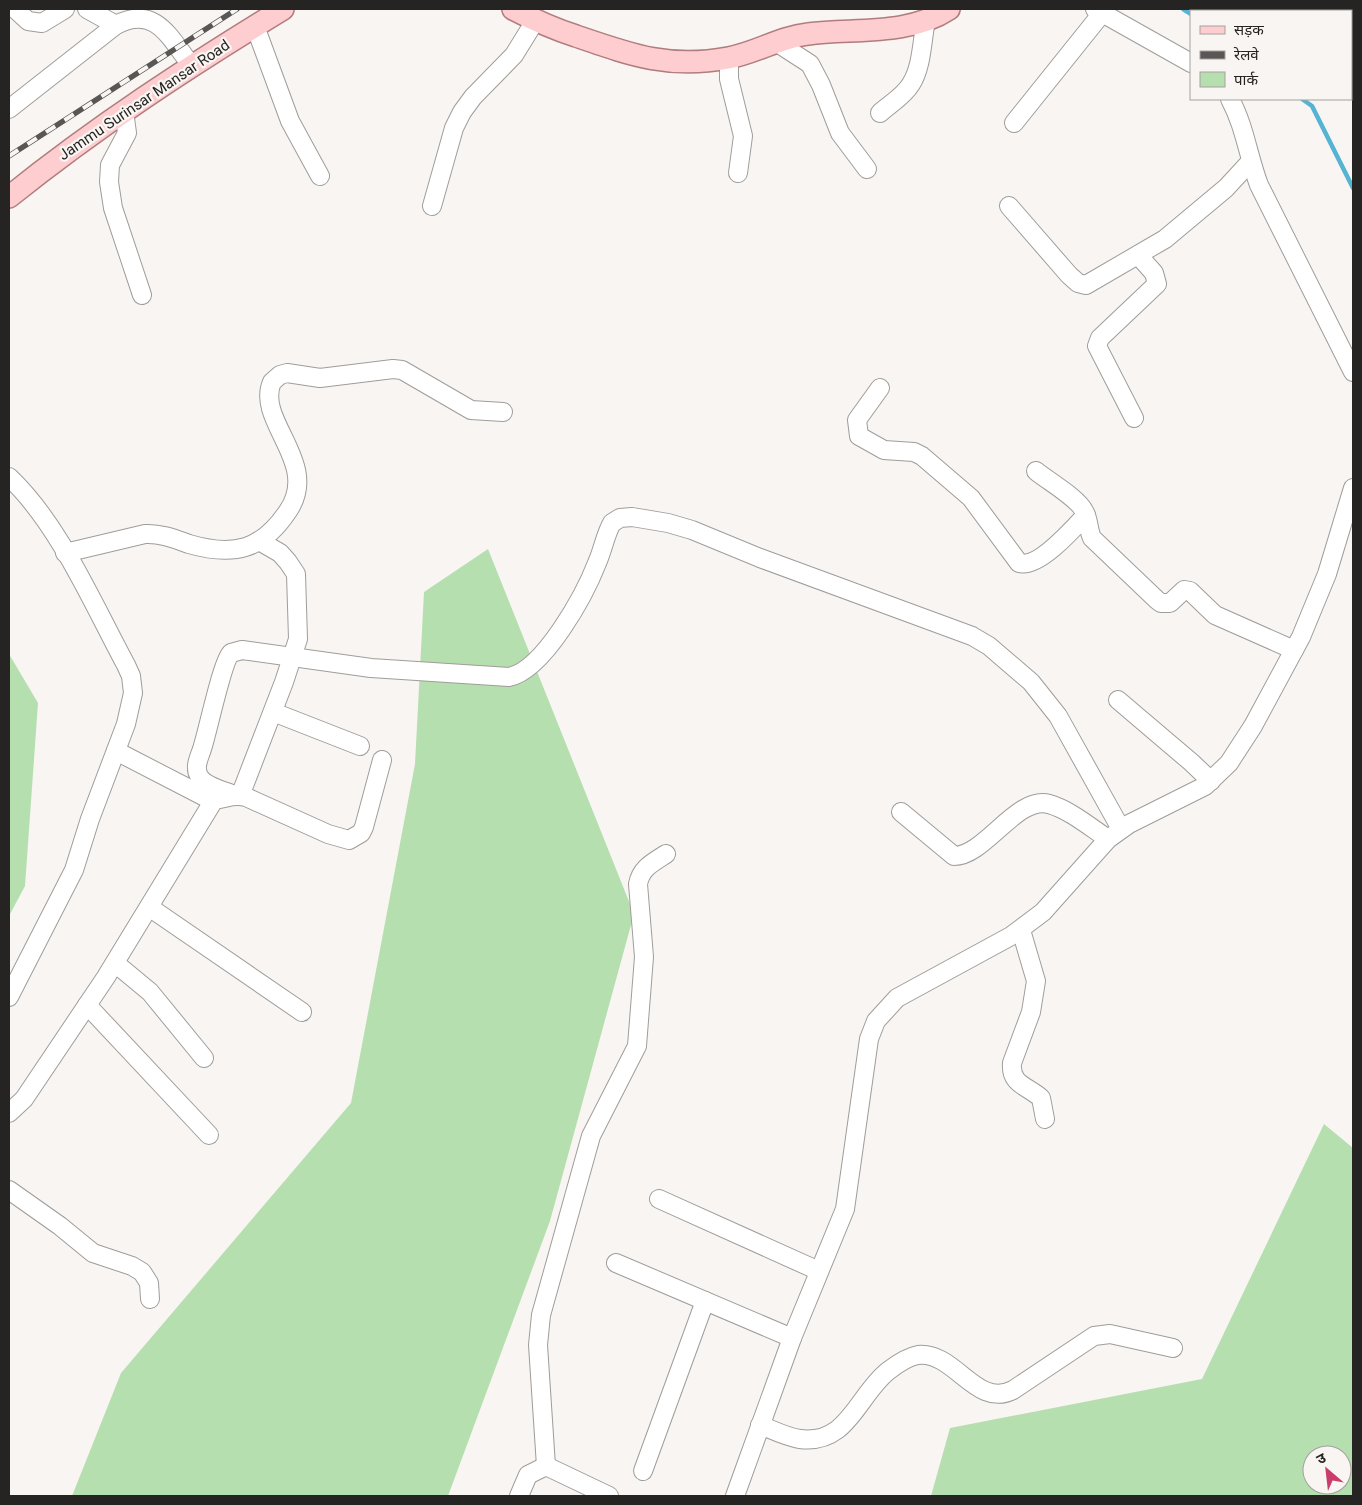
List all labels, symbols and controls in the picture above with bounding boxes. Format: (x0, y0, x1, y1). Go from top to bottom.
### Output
legend (1190, 10, 1352, 100)
text: सड़क (1234, 21, 1264, 39)
street label: Jammu Surinsar Mansar Road (55, 36, 233, 164)
text: रेलवे (1233, 46, 1259, 64)
text: पार्क (1234, 71, 1258, 89)
north arrow (1302, 1445, 1352, 1495)
text: उ (1314, 1449, 1329, 1468)

